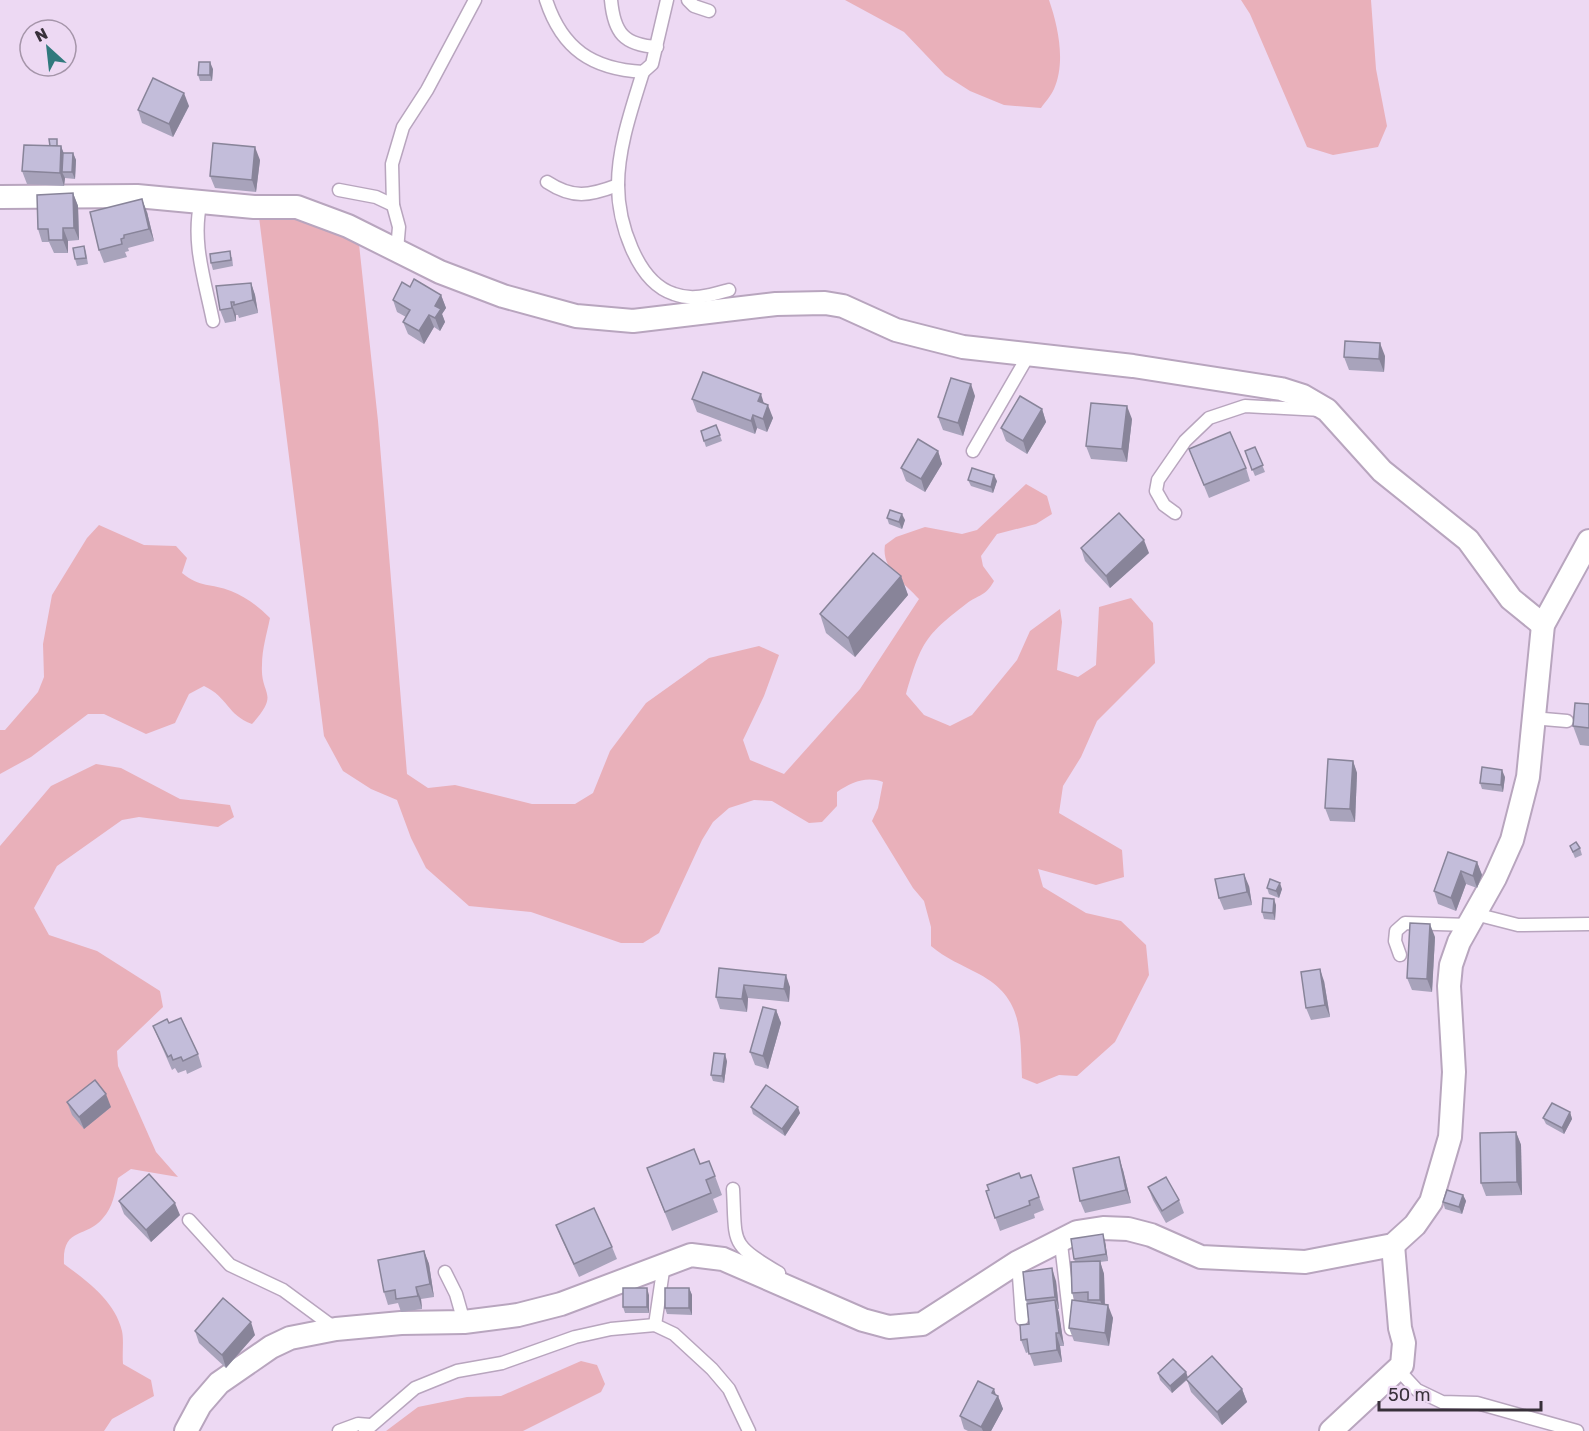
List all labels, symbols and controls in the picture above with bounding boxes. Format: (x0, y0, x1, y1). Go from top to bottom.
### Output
north arrow (18, 18, 78, 78)
text: N (32, 24, 51, 46)
scale bar (1379, 1374, 1541, 1412)
text: 50 m (1388, 1384, 1431, 1406)

